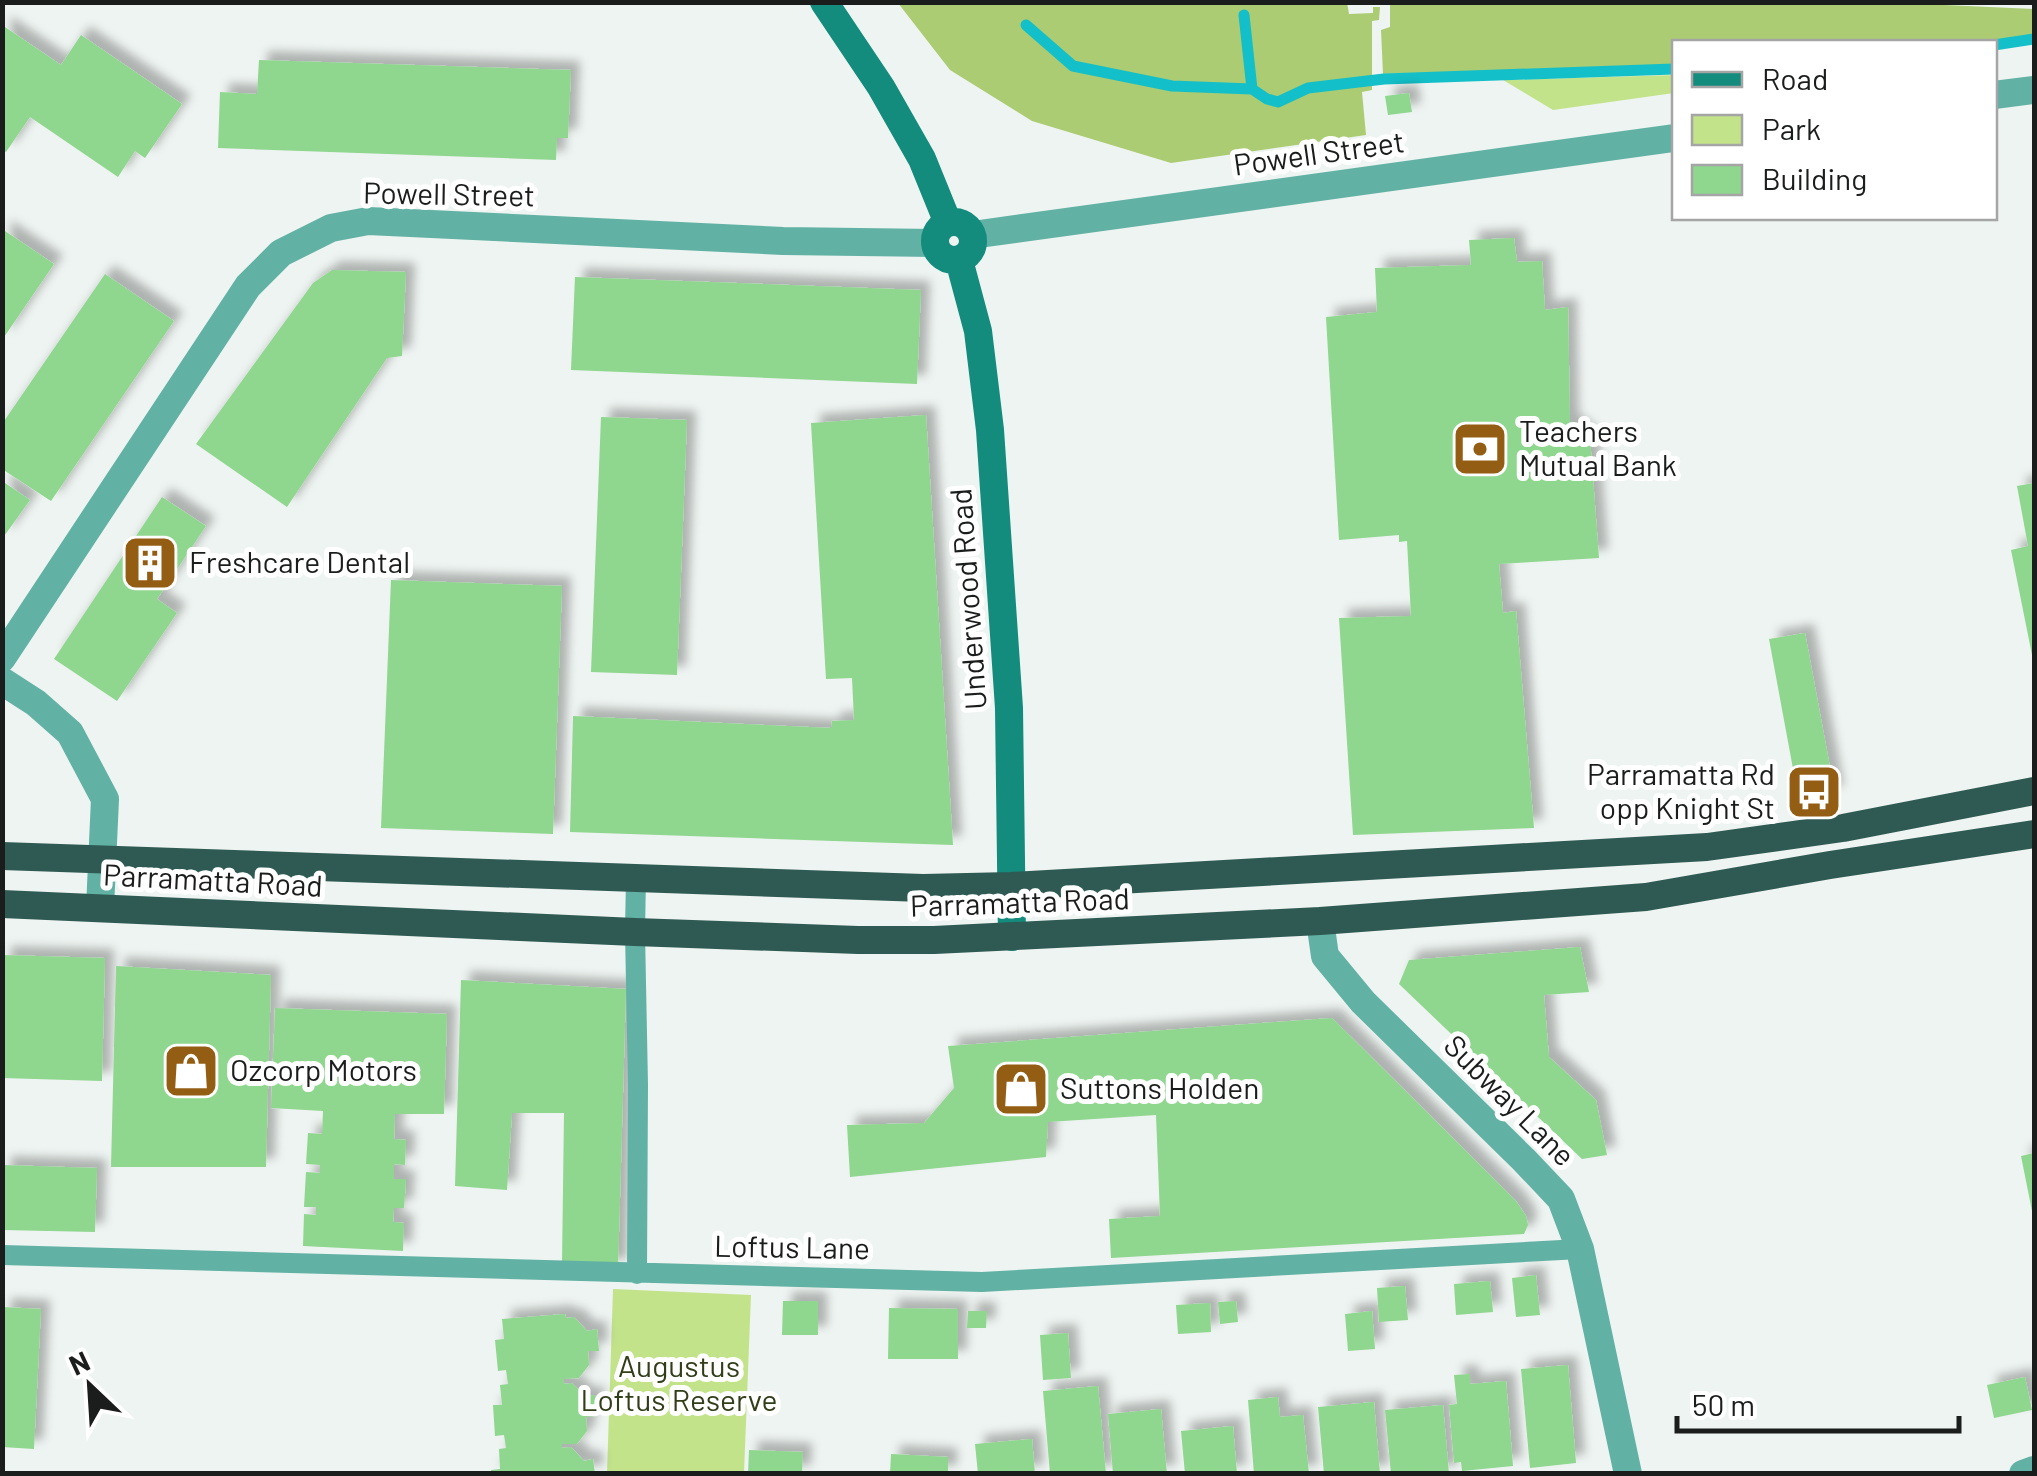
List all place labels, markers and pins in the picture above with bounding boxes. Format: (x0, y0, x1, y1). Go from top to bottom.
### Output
place label: Teachers Mutual Bank (1519, 412, 1677, 482)
bank icon: Teachers Mutual Bank (1450, 419, 1510, 479)
building icon: Freshcare Dental (120, 533, 180, 593)
place label: Freshcare Dental (189, 543, 410, 579)
place label: Parramatta Rd opp Knight St (1587, 755, 1775, 825)
bus stop icon: Parramatta Rd opp Knight St (1784, 762, 1844, 822)
shop icon: Ozcorp Motors (161, 1041, 221, 1101)
place label: Ozcorp Motors (230, 1051, 417, 1087)
shop icon: Suttons Holden (991, 1059, 1051, 1119)
place label: Suttons Holden (1060, 1069, 1259, 1105)

